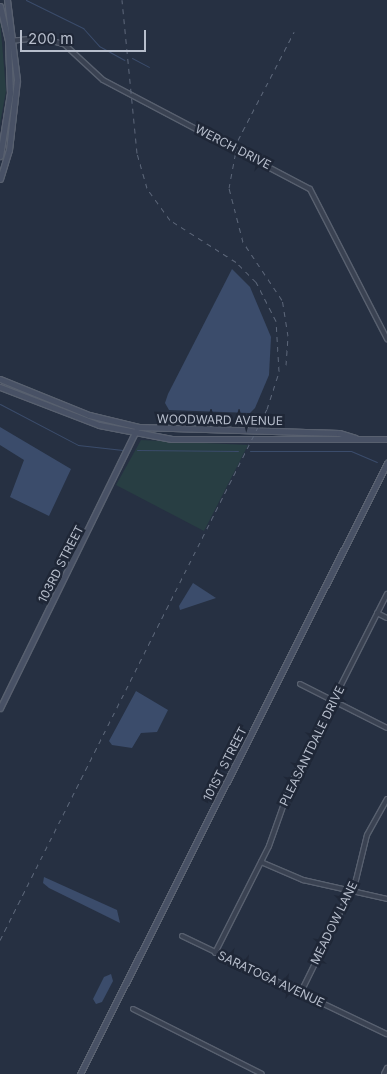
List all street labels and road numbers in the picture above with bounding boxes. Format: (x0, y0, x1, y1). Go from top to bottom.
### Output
street label: WERCH DRIVE (193, 122, 273, 172)
street label: WOODWARD AVENUE (157, 412, 283, 428)
street label: 103RD STREET (35, 523, 87, 605)
street label: PLEASANTDALE DRIVE (277, 684, 347, 808)
street label: 101ST STREET (200, 724, 250, 804)
street label: MEADOW LANE (308, 879, 360, 967)
street label: SARATOGA AVENUE (215, 948, 327, 1010)

